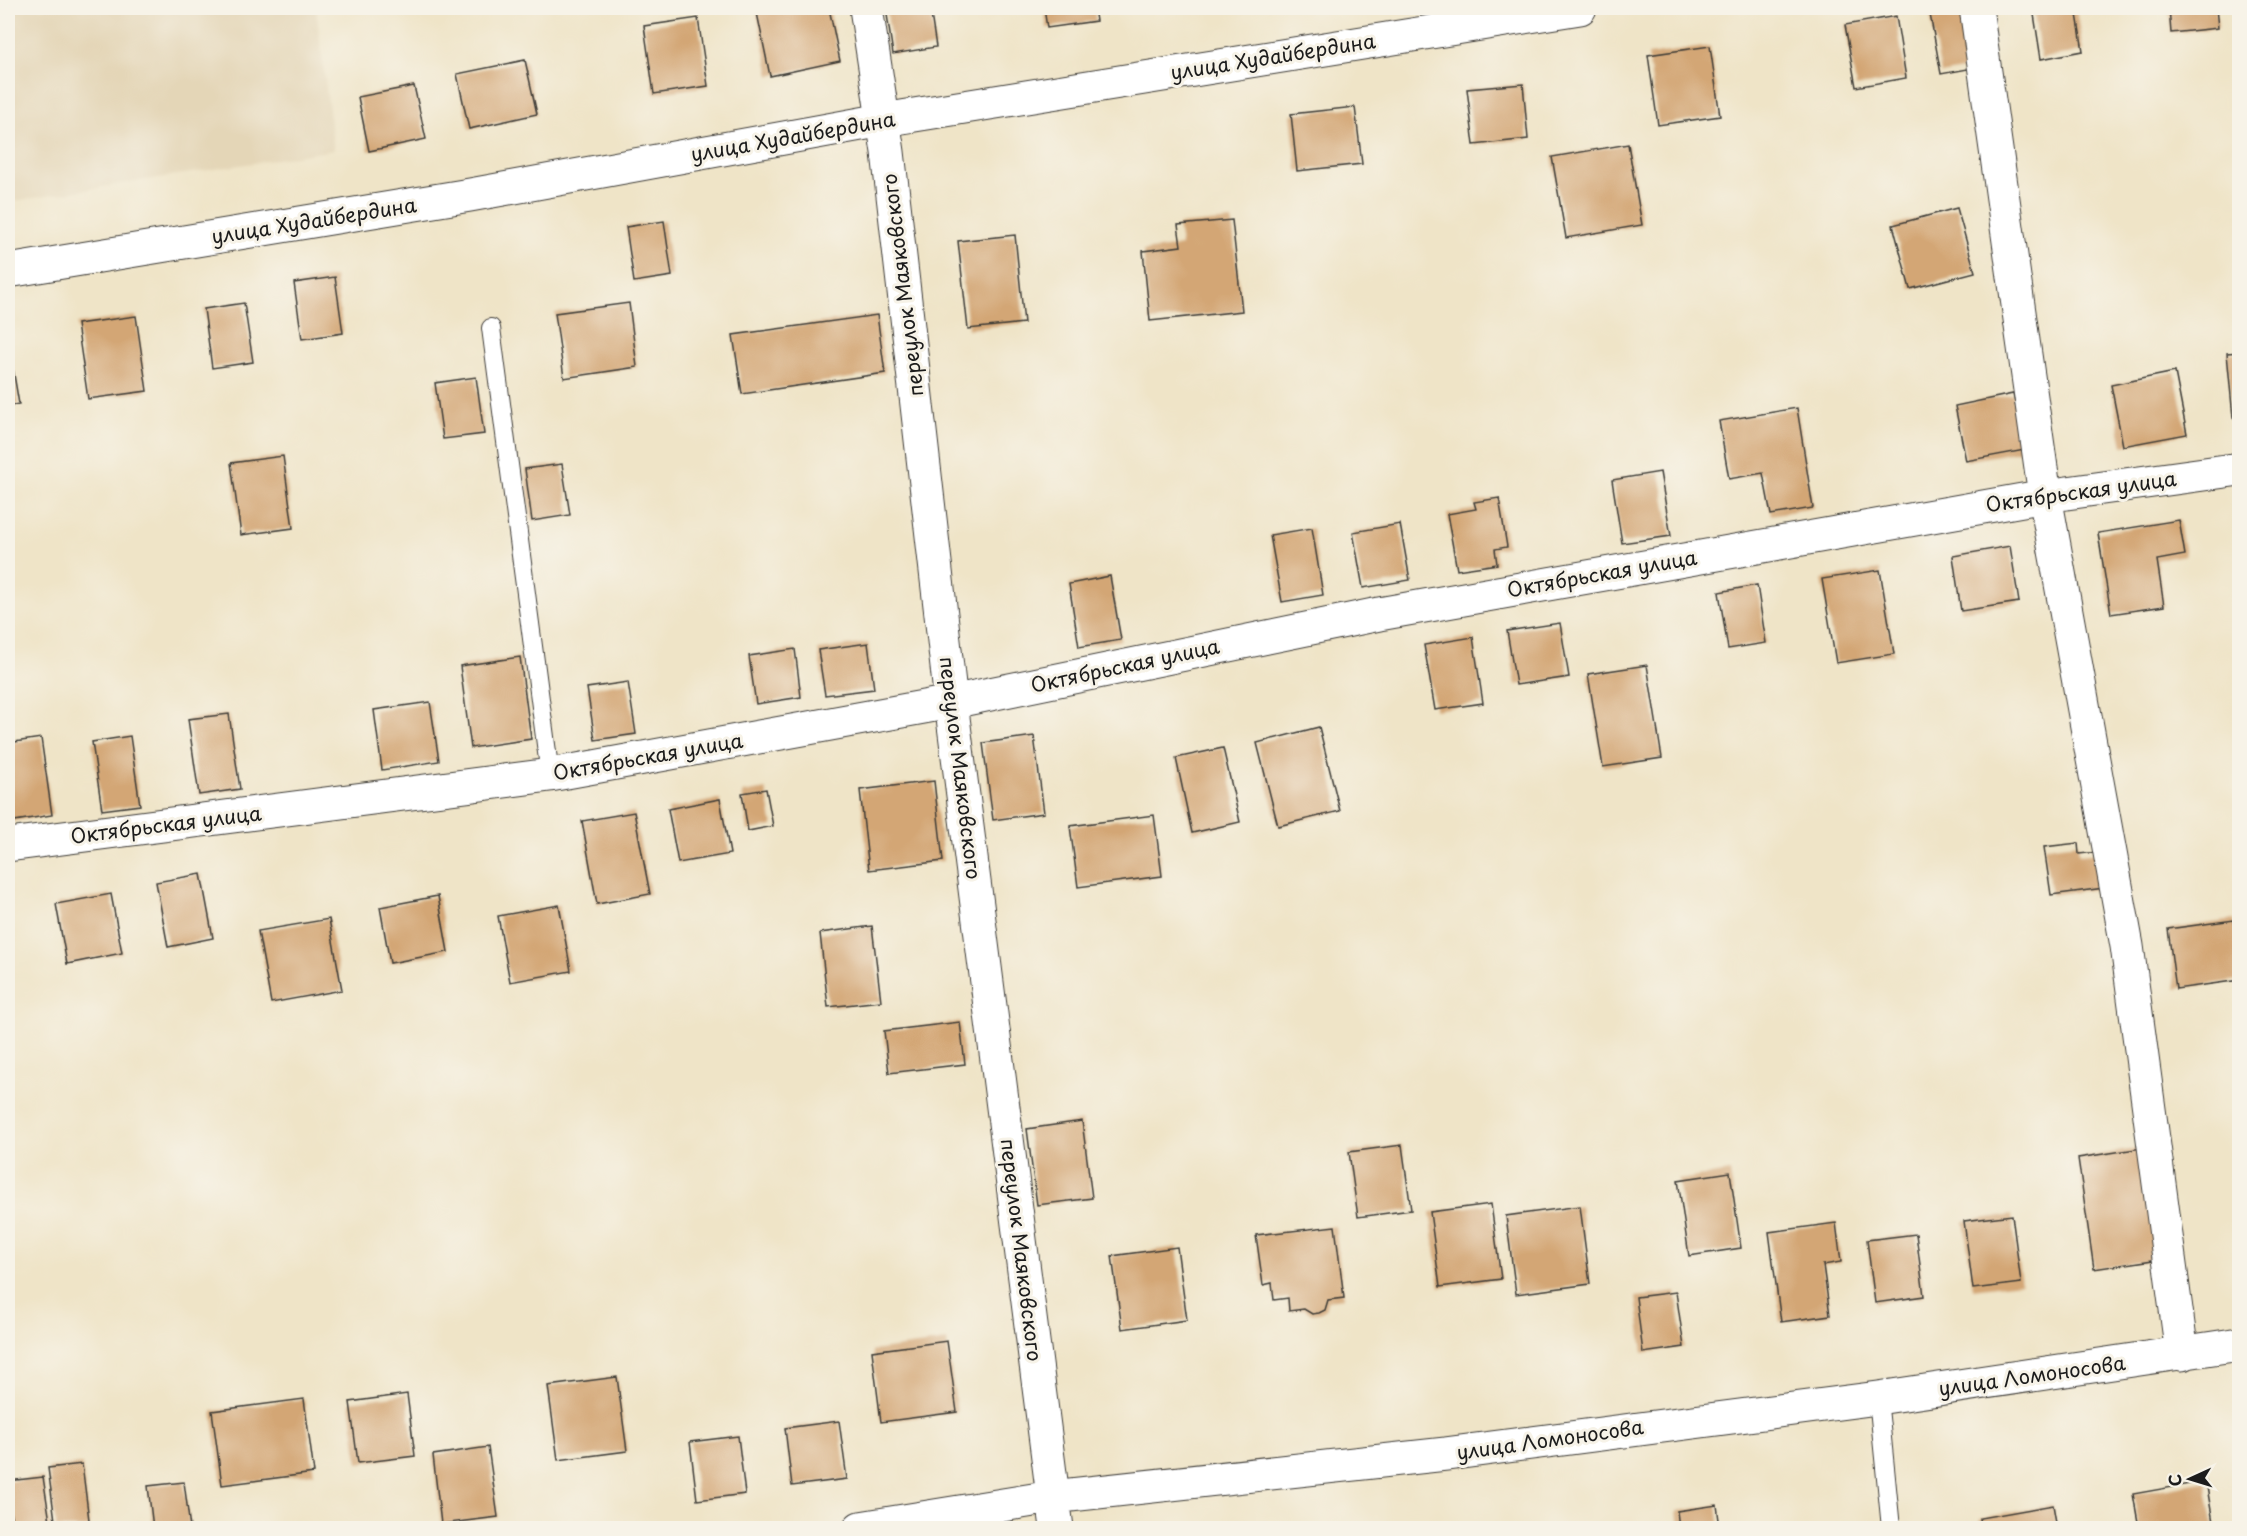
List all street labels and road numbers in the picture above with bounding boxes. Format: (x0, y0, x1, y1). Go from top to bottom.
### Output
street label: улица Худайбердина (1168, 25, 1378, 87)
street label: улица Худайбердина (688, 103, 898, 169)
street label: переулок Маяковского (873, 172, 931, 398)
street label: улица Худайбердина (209, 189, 419, 251)
street label: Октябрьская улица (1984, 463, 2179, 519)
street label: Октябрьская улица (1505, 541, 1700, 604)
street label: Октябрьская улица (1028, 630, 1222, 700)
street label: переулок Маяковского (932, 655, 990, 881)
street label: Октябрьская улица (551, 724, 746, 787)
street label: Октябрьская улица (69, 797, 264, 851)
street label: переулок Маяковского (993, 1137, 1051, 1363)
street label: улица Ломоносова (1936, 1347, 2128, 1403)
street label: улица Ломоносова (1454, 1411, 1646, 1467)

